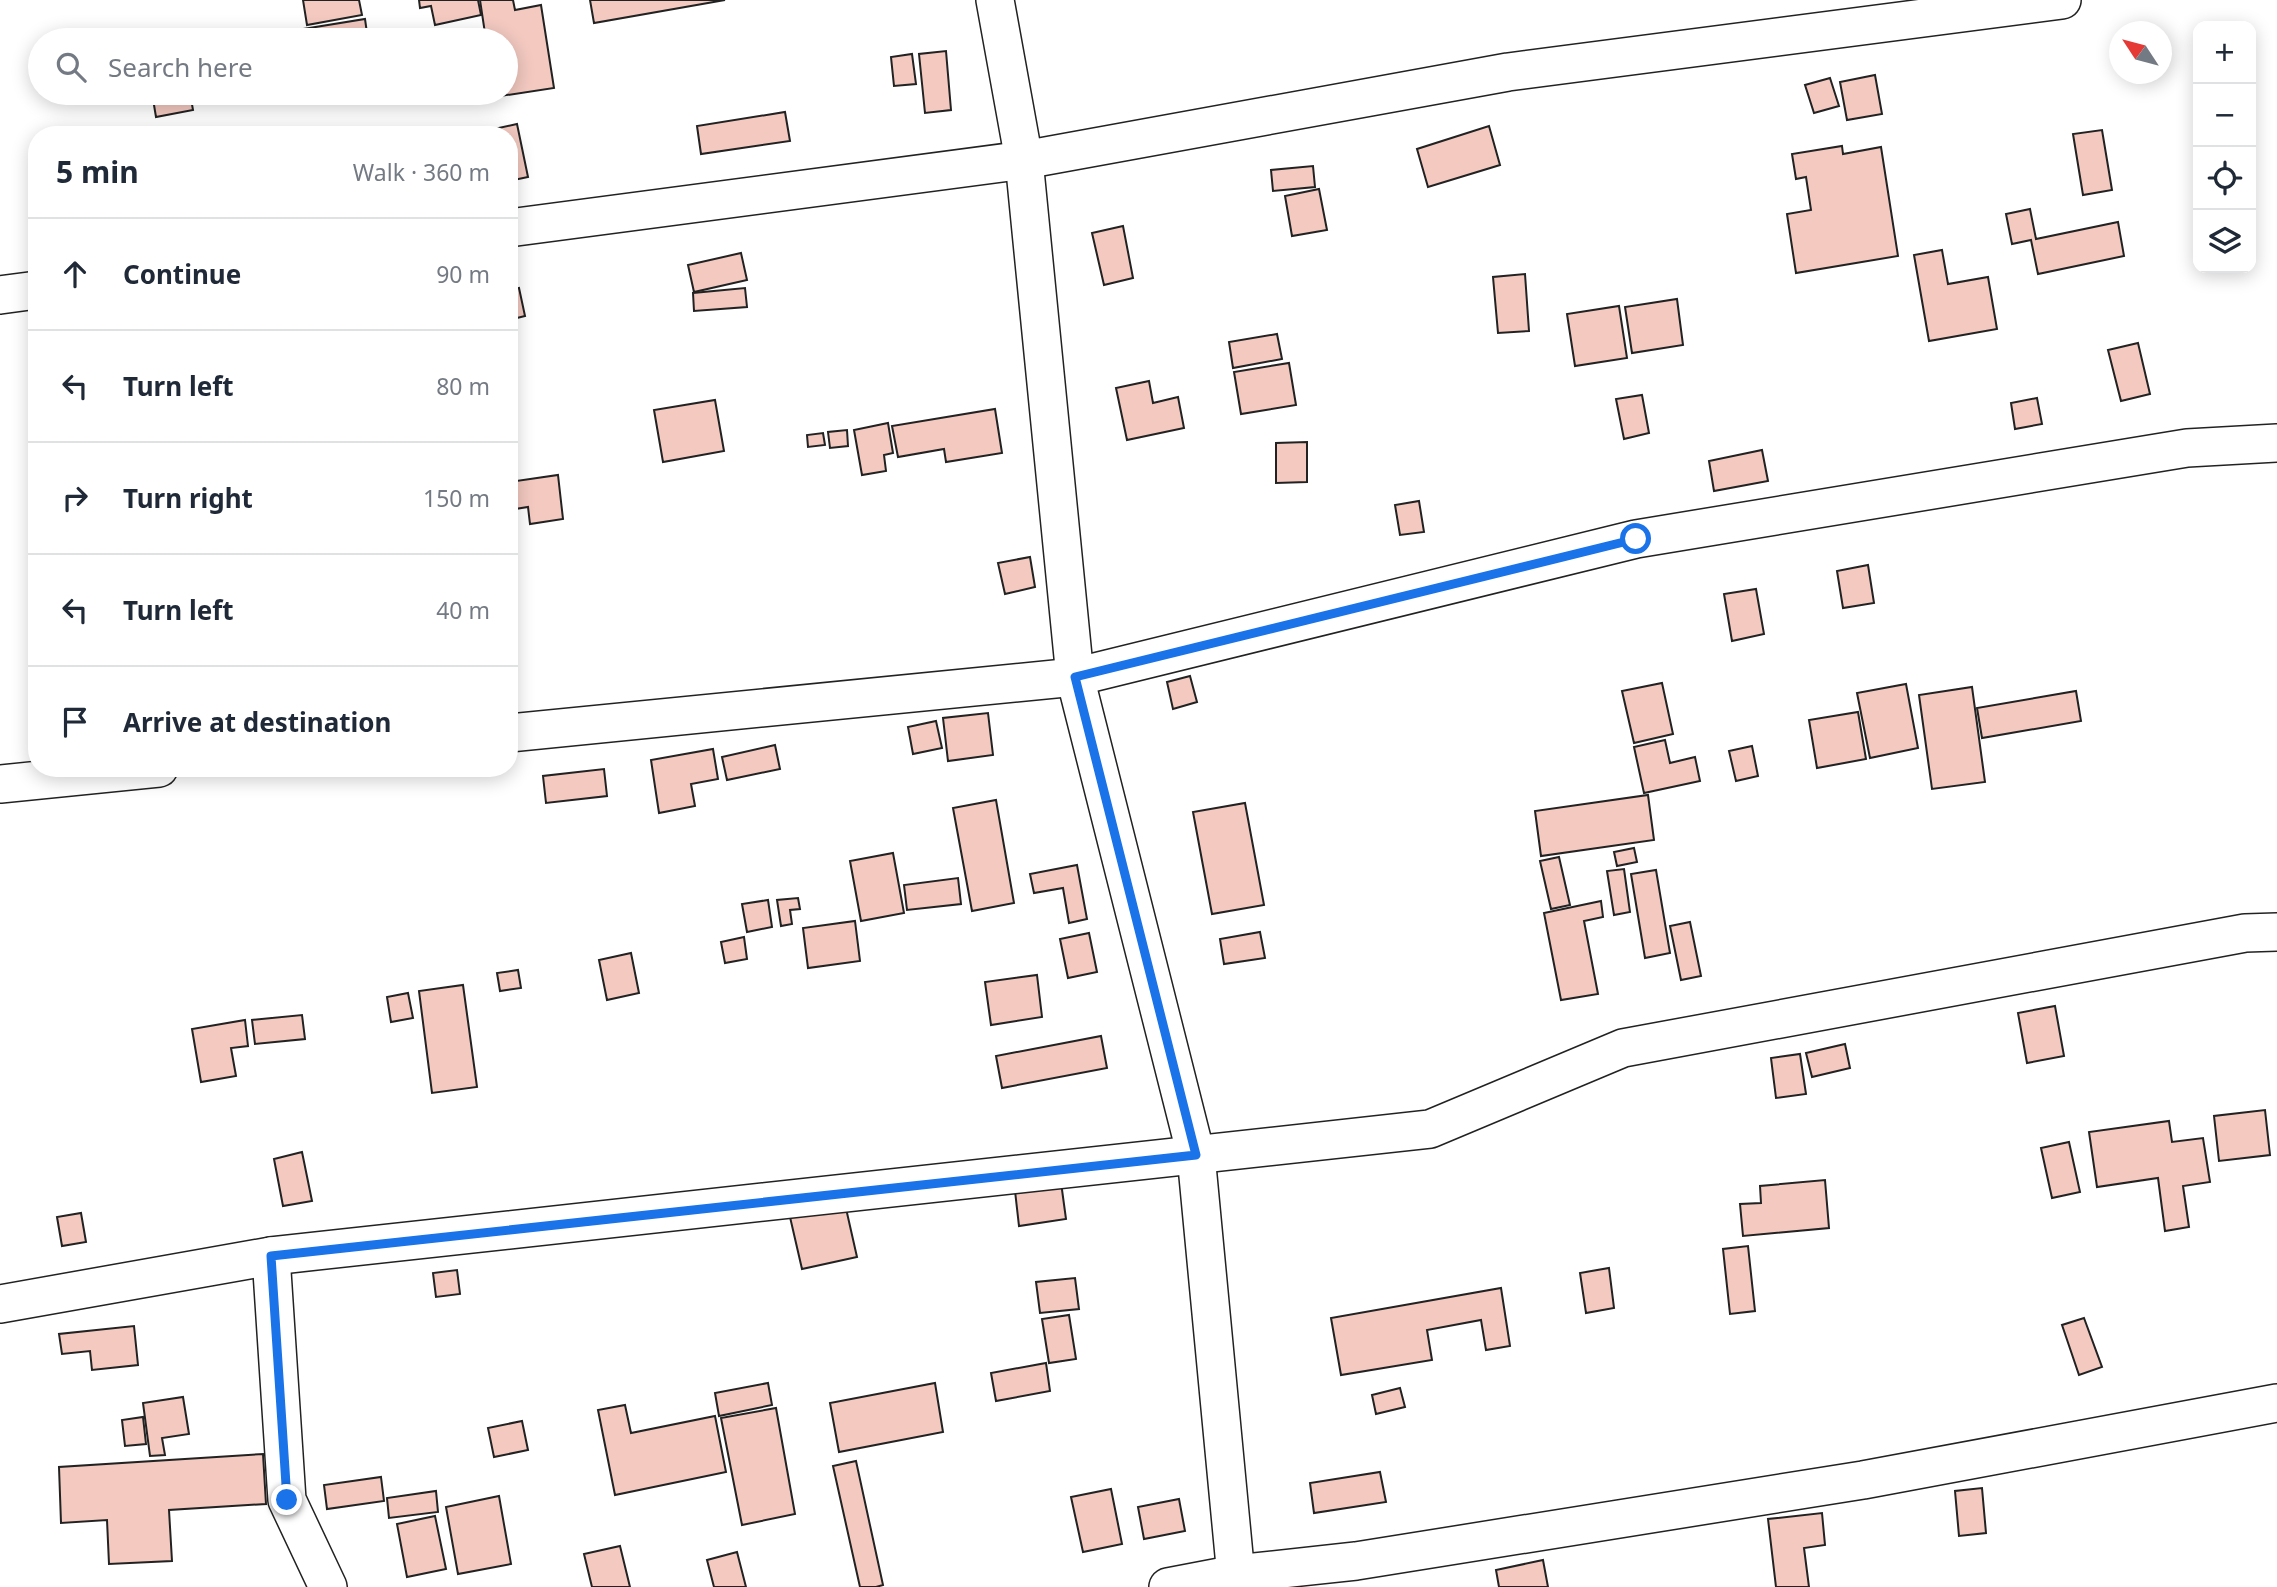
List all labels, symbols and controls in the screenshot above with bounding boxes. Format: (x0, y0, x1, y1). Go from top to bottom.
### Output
north arrow (2109, 21, 2172, 84)
map controls (2193, 21, 2256, 273)
button: + (2193, 21, 2256, 84)
search box (28, 28, 518, 105)
icon: search (52, 48, 90, 86)
text: Search here (108, 49, 253, 85)
button: − (2193, 84, 2256, 147)
button: locate (2193, 147, 2256, 210)
text: 5 min (56, 151, 139, 192)
text: Walk · 360 m (353, 156, 490, 188)
button: layers (2193, 210, 2256, 273)
icon: ahead (56, 255, 94, 293)
text: Continue (123, 256, 241, 292)
text: 90 m (436, 258, 490, 290)
icon: left (56, 367, 94, 405)
text: Turn left (123, 368, 234, 404)
text: 80 m (436, 370, 490, 402)
icon: right (56, 479, 94, 517)
text: Turn right (123, 480, 253, 516)
text: 150 m (423, 482, 490, 514)
route start (1620, 523, 1651, 554)
icon: left (56, 591, 94, 629)
text: Turn left (123, 592, 234, 628)
text: 40 m (436, 594, 490, 626)
icon: arrive (56, 703, 94, 741)
text: Arrive at destination (123, 704, 392, 740)
route end (271, 1484, 302, 1515)

